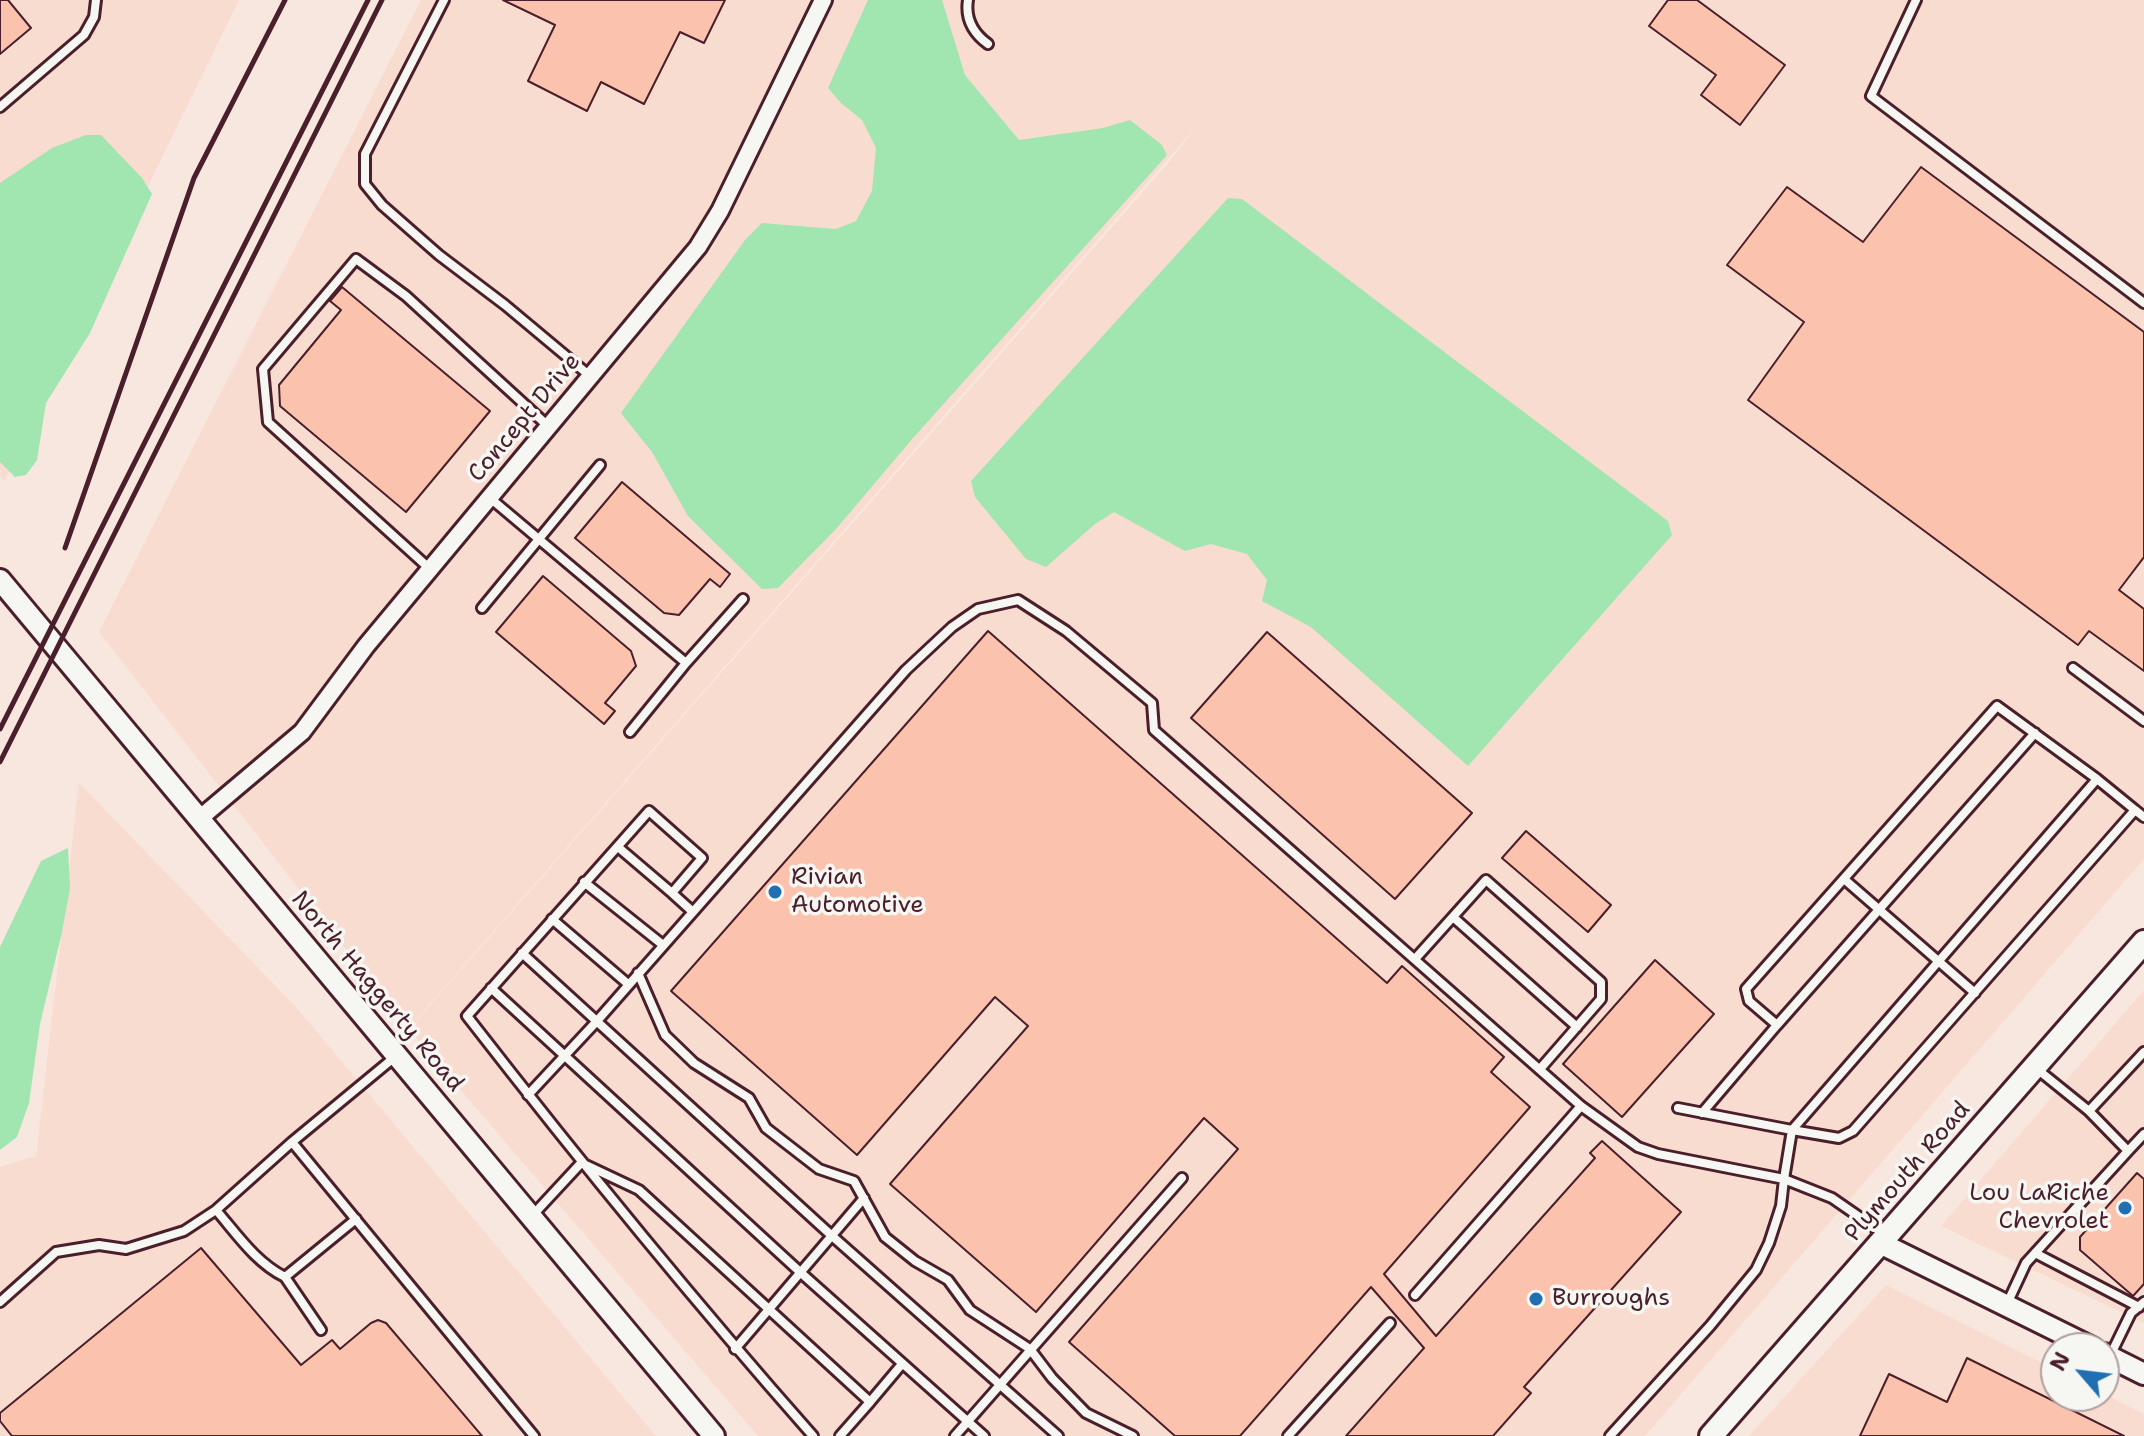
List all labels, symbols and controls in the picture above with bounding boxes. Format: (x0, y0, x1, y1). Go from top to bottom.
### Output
street label: Concept Drive (463, 348, 587, 488)
place label: Rivian Automotive (791, 864, 924, 920)
marker: Rivian Automotive (766, 883, 784, 901)
street label: North Haggerty Road (285, 886, 469, 1098)
street label: Plymouth Road (1839, 1096, 1977, 1248)
place label: Lou LaRiche Chevrolet (1969, 1180, 2109, 1236)
marker: Lou LaRiche Chevrolet (2116, 1199, 2134, 1217)
place label: Burroughs (1552, 1285, 1670, 1313)
marker: Burroughs (1527, 1290, 1545, 1308)
north arrow (2040, 1332, 2120, 1412)
text: N (2043, 1347, 2077, 1376)

